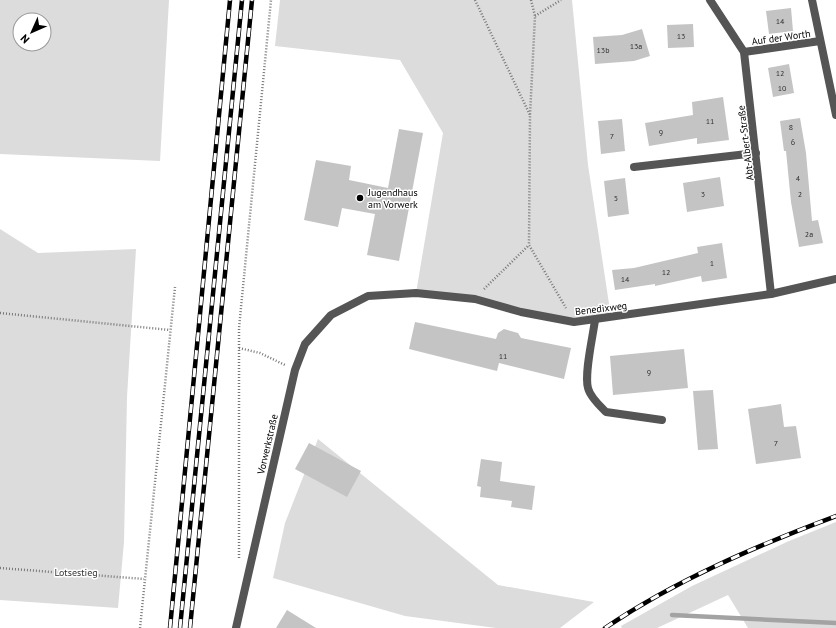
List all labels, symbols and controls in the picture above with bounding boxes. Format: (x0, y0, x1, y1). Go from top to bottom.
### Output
north arrow (12, 12, 52, 52)
house number: 14 (776, 16, 785, 26)
street label: Auf der Worth (751, 27, 811, 48)
house number: 13 (677, 31, 685, 41)
text: N (17, 32, 32, 47)
house number: 13a (630, 41, 642, 51)
house number: 13b (596, 45, 610, 55)
house number: 12 (776, 68, 784, 78)
house number: 10 (778, 83, 787, 93)
street label: Abt-Albert-Straße (734, 105, 757, 181)
house number: 11 (706, 116, 714, 126)
house number: 8 (789, 122, 793, 132)
house number: 9 (659, 127, 663, 137)
house number: 7 (610, 131, 614, 141)
house number: 6 (791, 137, 795, 147)
house number: 4 (796, 173, 801, 183)
place label: Jugendhaus am Vorwerk (367, 186, 418, 211)
house number: 3 (701, 189, 705, 199)
house number: 2 (798, 189, 802, 199)
marker: Jugendhaus am Vorwerk (355, 193, 365, 203)
house number: 5 (614, 193, 618, 203)
house number: 2a (805, 229, 813, 239)
house number: 1 (710, 258, 714, 268)
house number: 12 (662, 267, 670, 277)
house number: 14 (621, 274, 630, 284)
street label: Benedixweg (574, 299, 628, 318)
house number: 11 (499, 351, 507, 361)
house number: 9 (647, 367, 651, 377)
street label: Vorwerkstraße (254, 413, 281, 476)
house number: 7 (774, 438, 778, 448)
park label: Lotsestieg (54, 566, 98, 579)

